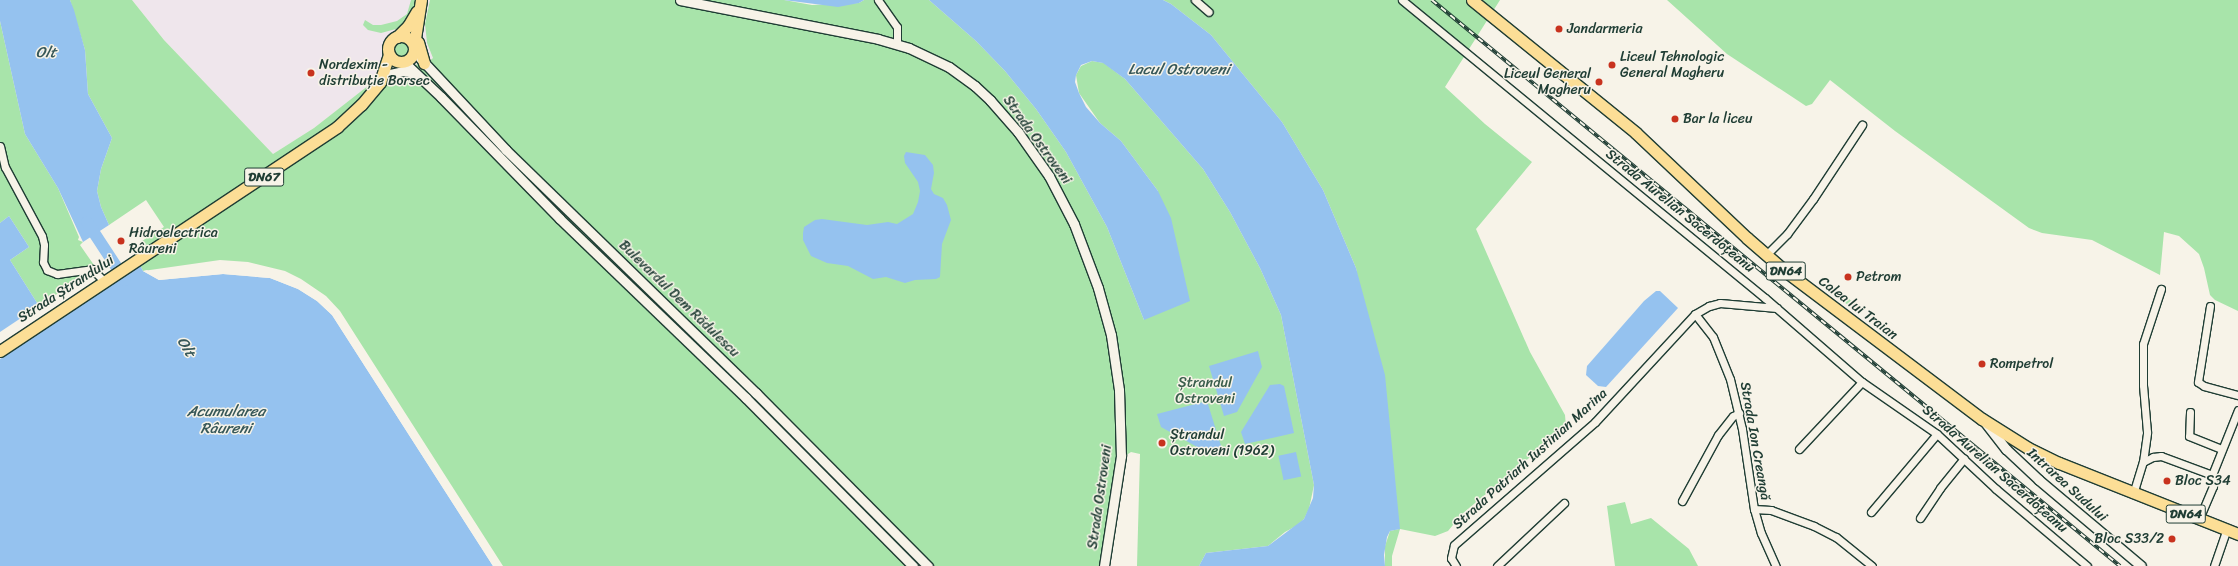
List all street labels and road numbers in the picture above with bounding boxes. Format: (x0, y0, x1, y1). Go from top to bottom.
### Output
street label: Strada Ostroveni (999, 92, 1075, 188)
street label: Strada Aurelian Sacerdoțeanu (1602, 146, 1758, 276)
road number: DN67 (244, 166, 284, 188)
street label: Bulevardul Dem Rădulescu (615, 237, 743, 361)
street label: Strada Ștrandului (15, 252, 117, 326)
road number: DN64 (1765, 260, 1807, 282)
street label: Calea lui Traian (1815, 273, 1901, 343)
street label: Strada Ion Creangă (1736, 380, 1774, 502)
street label: Strada Patriarh Iustinian Marina (1449, 385, 1611, 533)
street label: Strada Aurelian Sacerdoțeanu (1919, 401, 2071, 537)
street label: Strada Ostroveni (1084, 444, 1116, 550)
street label: Intrarea Sudului (2023, 445, 2111, 525)
road number: DN64 (2165, 503, 2207, 525)

